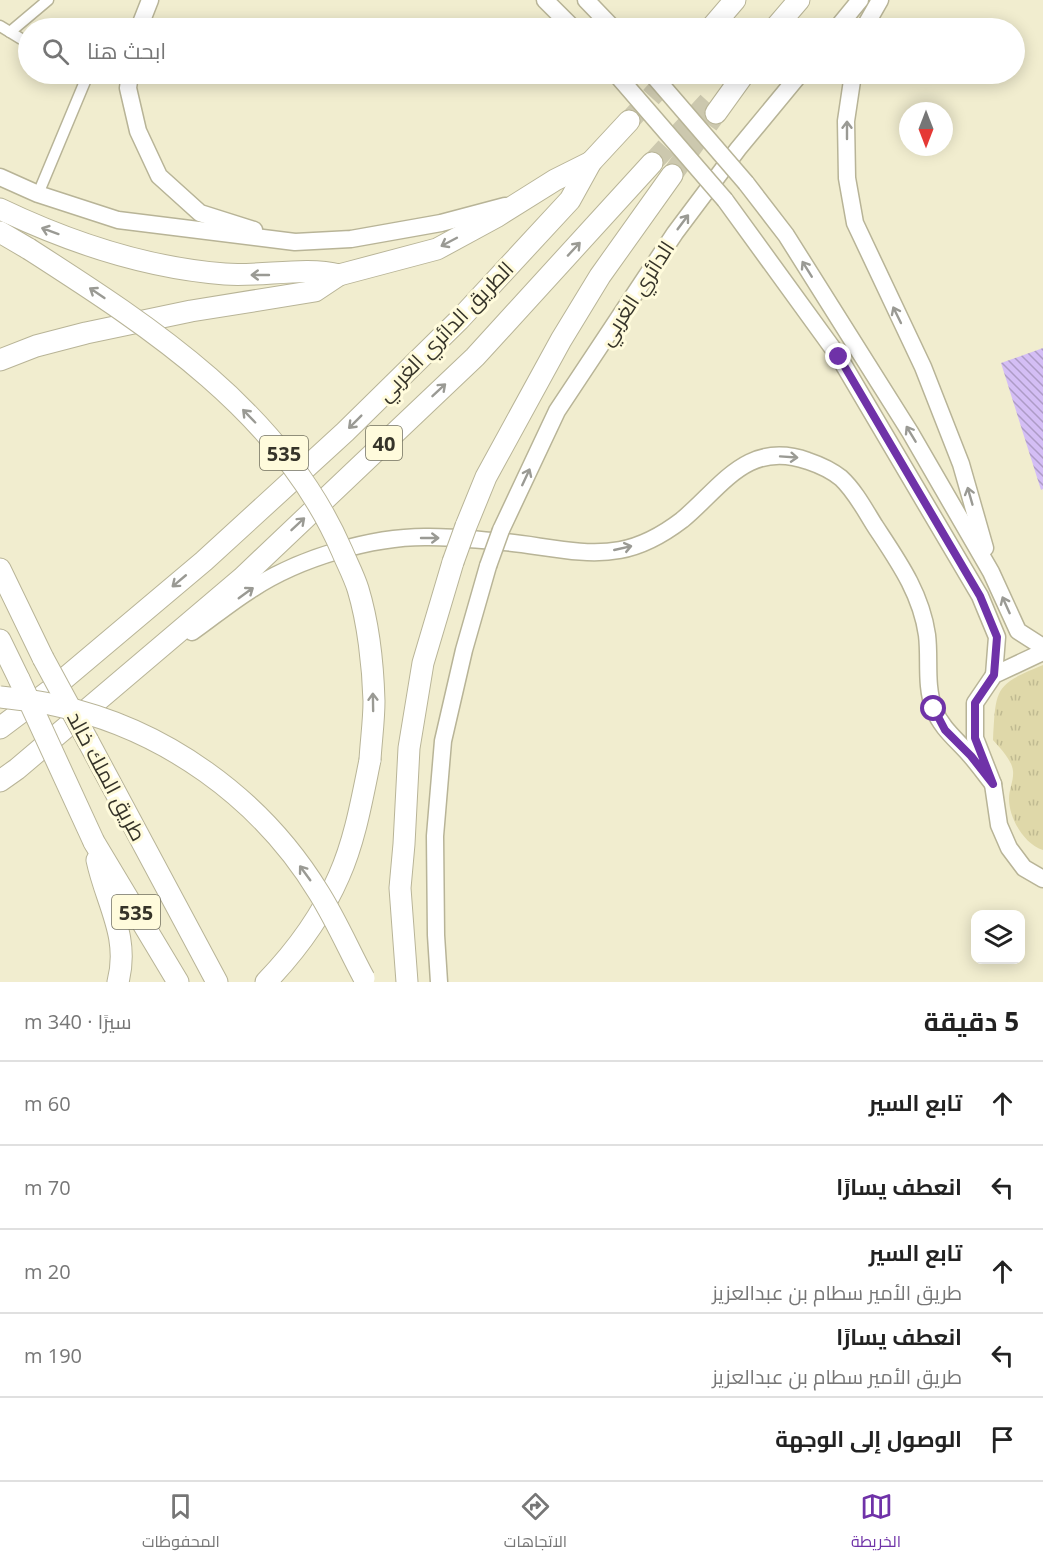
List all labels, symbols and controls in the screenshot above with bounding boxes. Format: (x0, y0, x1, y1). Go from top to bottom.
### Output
search box (18, 18, 1025, 84)
icon: search (39, 35, 72, 68)
text: ابحث هنا (87, 35, 166, 65)
north arrow (899, 102, 953, 156)
one-way arrow (841, 121, 853, 141)
one-way arrow (677, 215, 689, 231)
one-way arrow (41, 225, 60, 236)
street label: الدائري الغربي (592, 235, 683, 352)
one-way arrow (441, 236, 458, 248)
one-way arrow (567, 242, 581, 257)
street label: الطريق الدائري الغربي (371, 255, 521, 409)
one-way arrow (801, 261, 813, 278)
one-way arrow (251, 269, 270, 281)
one-way arrow (90, 287, 106, 299)
one-way arrow (891, 306, 903, 324)
route end (825, 343, 851, 369)
one-way arrow (432, 383, 447, 398)
one-way arrow (241, 408, 256, 423)
one-way arrow (348, 415, 363, 429)
road number: 40 (366, 426, 402, 460)
one-way arrow (905, 426, 917, 443)
road number: 535 (260, 436, 308, 470)
one-way arrow (778, 451, 798, 462)
one-way arrow (521, 469, 533, 487)
one-way arrow (964, 487, 975, 506)
one-way arrow (290, 517, 305, 532)
one-way arrow (419, 532, 439, 544)
one-way arrow (614, 541, 633, 553)
one-way arrow (172, 574, 187, 588)
one-way arrow (237, 587, 253, 599)
one-way arrow (1000, 596, 1011, 614)
one-way arrow (367, 692, 379, 712)
route start (920, 695, 946, 721)
street label: طريق الملك خالد (61, 706, 153, 846)
one-way arrow (298, 865, 311, 881)
road number: 535 (112, 895, 160, 929)
map controls (971, 910, 1025, 964)
button: layers (971, 910, 1025, 964)
text: 5 دقيقة (924, 1003, 1019, 1039)
text: سيرًا · 340 m (24, 1008, 131, 1035)
text: تابع السير (869, 1087, 962, 1117)
icon: ahead (986, 1087, 1019, 1120)
text: 60 m (24, 1090, 71, 1117)
text: انعطف يسارًا (836, 1171, 962, 1201)
icon: left (986, 1171, 1019, 1204)
text: 70 m (24, 1174, 71, 1201)
text: تابع السير (869, 1237, 962, 1267)
icon: ahead (986, 1255, 1019, 1288)
text: 20 m (24, 1258, 71, 1285)
text: طريق الأمير سطام بن عبدالعزيز (712, 1279, 962, 1306)
text: انعطف يسارًا (836, 1321, 962, 1351)
icon: left (986, 1339, 1019, 1372)
text: 190 m (24, 1342, 82, 1369)
text: طريق الأمير سطام بن عبدالعزيز (712, 1363, 962, 1390)
text: الوصول إلى الوجهة (775, 1423, 962, 1453)
icon: arrive (986, 1423, 1019, 1456)
tab: المحفوظات (142, 1490, 220, 1556)
tab: الاتجاهات (504, 1490, 567, 1556)
tab: الخريطة (851, 1490, 901, 1556)

